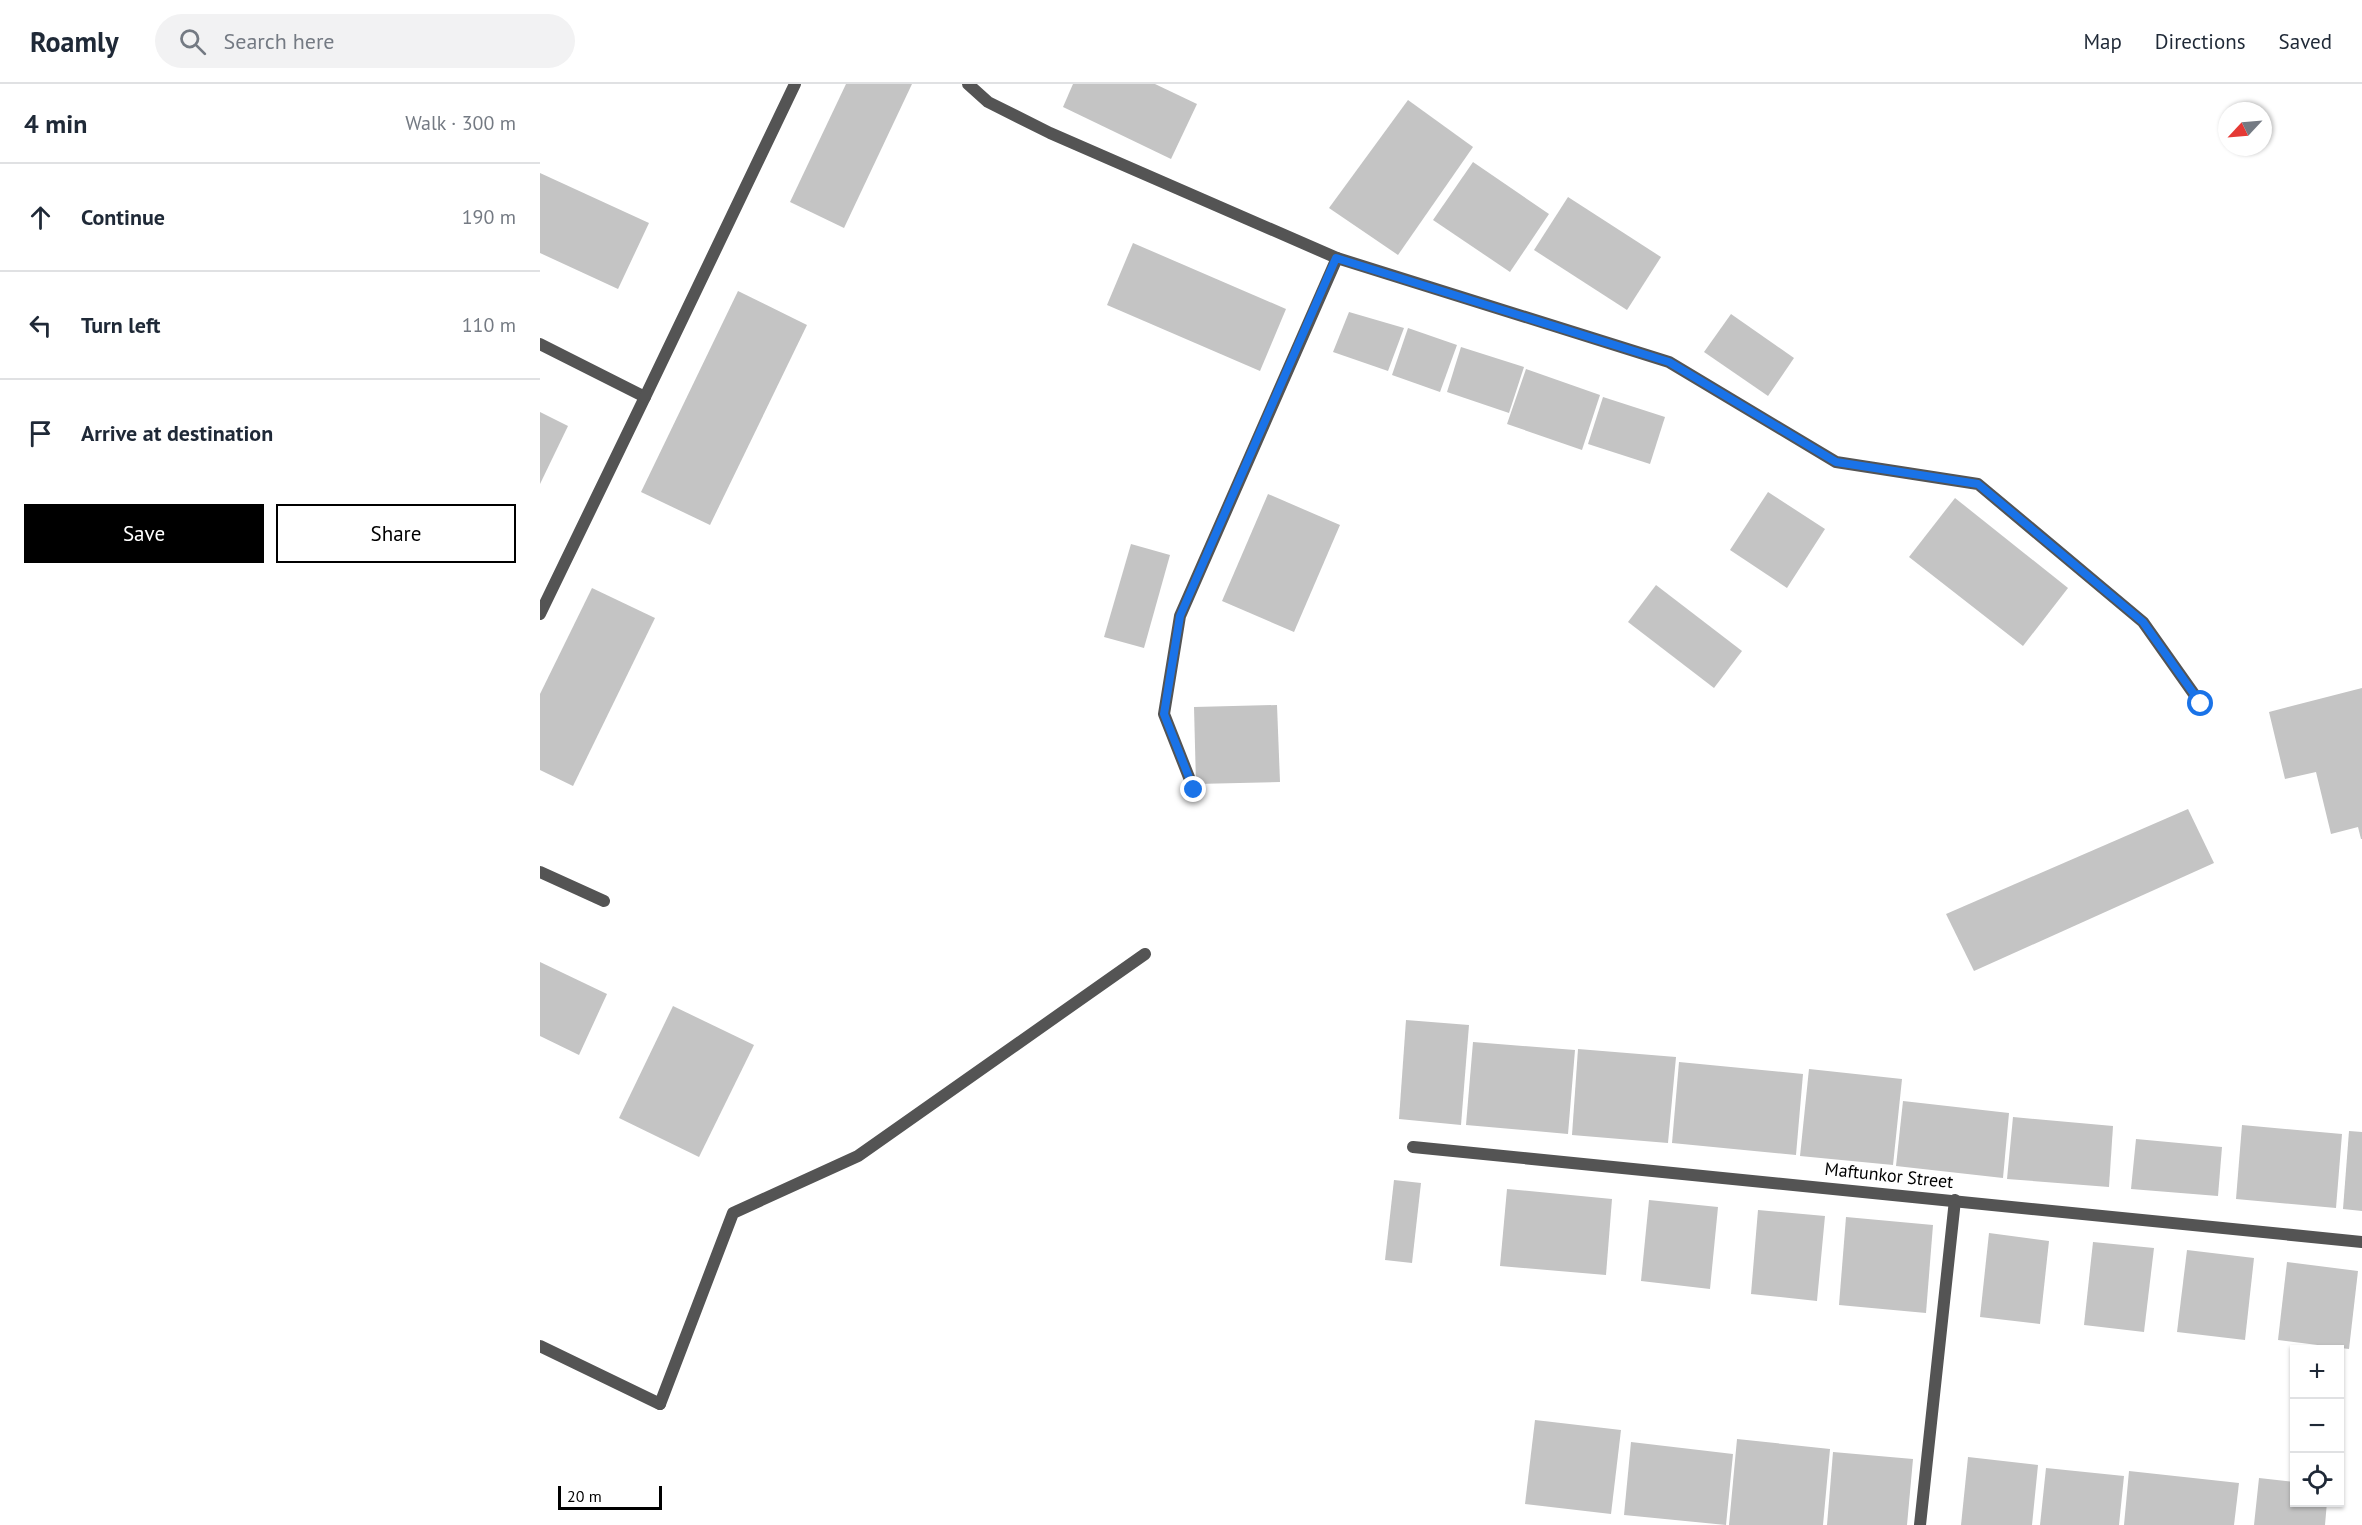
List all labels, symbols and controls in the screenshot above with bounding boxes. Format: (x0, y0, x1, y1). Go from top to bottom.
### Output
search box (155, 14, 575, 68)
text: Roamly (30, 23, 119, 60)
icon: search (176, 25, 209, 58)
text: Search here (224, 27, 335, 55)
text: Map (2083, 28, 2122, 55)
text: Directions (2155, 28, 2246, 55)
text: Saved (2279, 28, 2332, 55)
north arrow (2218, 102, 2272, 156)
text: 4 min (24, 107, 87, 140)
text: Walk · 300 m (405, 110, 516, 136)
icon: ahead (24, 201, 57, 234)
text: Continue (81, 203, 165, 231)
text: 190 m (462, 204, 516, 230)
icon: left (24, 309, 57, 342)
text: Turn left (81, 311, 161, 339)
text: 110 m (462, 312, 516, 338)
icon: arrive (24, 417, 57, 450)
text: Arrive at destination (81, 419, 273, 447)
button: Save (24, 504, 264, 563)
button: Share (276, 504, 516, 563)
route start (2187, 690, 2213, 716)
route end (1180, 776, 1206, 802)
street label: Maftunkor Street (1824, 1157, 1954, 1193)
map controls (2290, 1345, 2344, 1507)
button: + (2290, 1345, 2344, 1399)
button: − (2290, 1399, 2344, 1453)
button: locate (2290, 1453, 2344, 1507)
scale bar (558, 1483, 662, 1510)
text: 20 m (567, 1486, 602, 1506)

